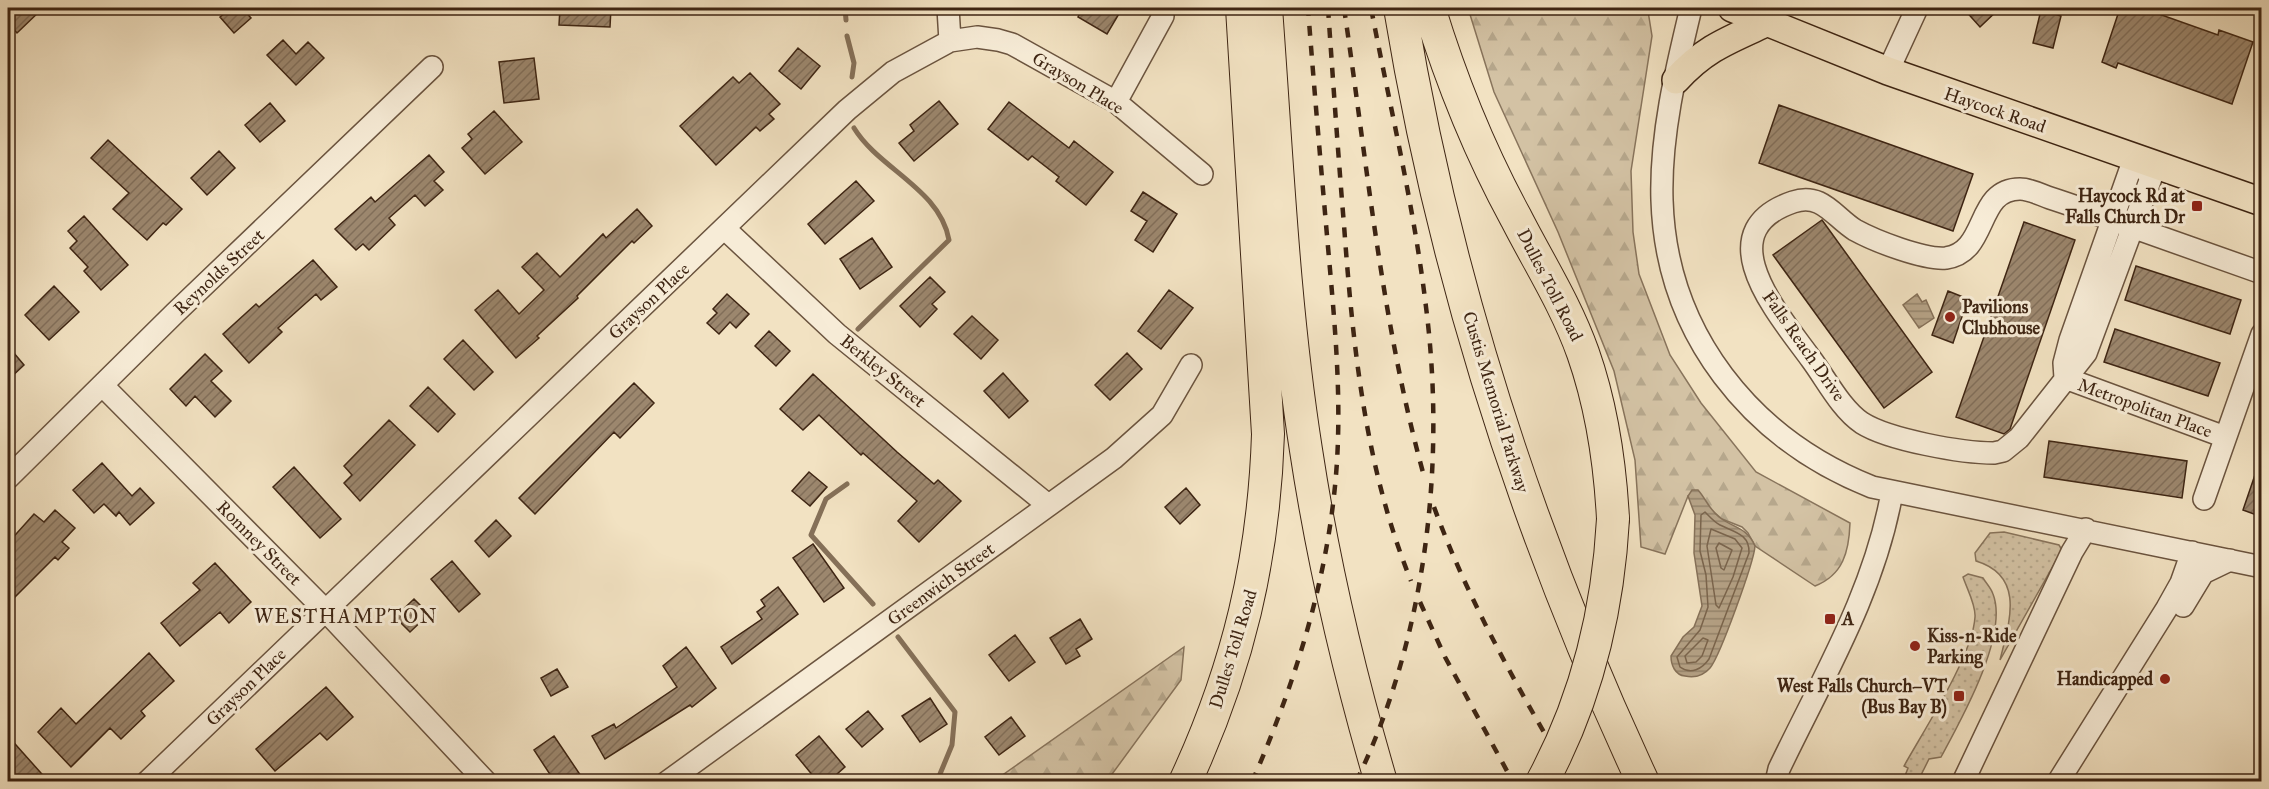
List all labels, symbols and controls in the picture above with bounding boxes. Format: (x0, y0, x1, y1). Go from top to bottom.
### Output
street label: Grayson Place (1028, 47, 1128, 119)
street label: Haycock Road (1941, 82, 2049, 138)
place label: Haycock Rd at Falls Church Dr (2065, 185, 2186, 228)
marker: Haycock Rd at Falls Church Dr (2190, 199, 2204, 213)
street label: Reynolds Street (169, 224, 269, 320)
street label: Dulles Toll Road (1512, 225, 1588, 345)
street label: Grayson Place (604, 258, 694, 344)
street label: Falls Reach Drive (1758, 286, 1850, 406)
place label: Pavilions Clubhouse (1962, 296, 2041, 339)
street label: Custis Memorial Parkway (1458, 309, 1534, 496)
marker: Pavilions Clubhouse (1943, 310, 1957, 324)
street label: Berkley Street (836, 330, 931, 413)
street label: Metropolitan Place (2075, 373, 2215, 443)
street label: Romney Street (212, 496, 306, 590)
street label: Greenwich Street (883, 537, 999, 630)
street label: Dulles Toll Road (1204, 587, 1262, 711)
district label: WESTHAMPTON (254, 604, 438, 628)
place label: A (1841, 608, 1855, 630)
marker: A (1823, 612, 1837, 626)
place label: Kiss-n-Ride Parking (1927, 625, 2017, 669)
marker: Kiss-n-Ride Parking (1908, 639, 1922, 653)
street label: Grayson Place (201, 643, 291, 731)
place label: Handicapped (2056, 668, 2154, 691)
marker: Handicapped (2158, 672, 2172, 686)
place label: West Falls Church–VT (Bus Bay B) (1777, 675, 1948, 719)
marker: West Falls Church–VT (Bus Bay B) (1952, 689, 1966, 703)

